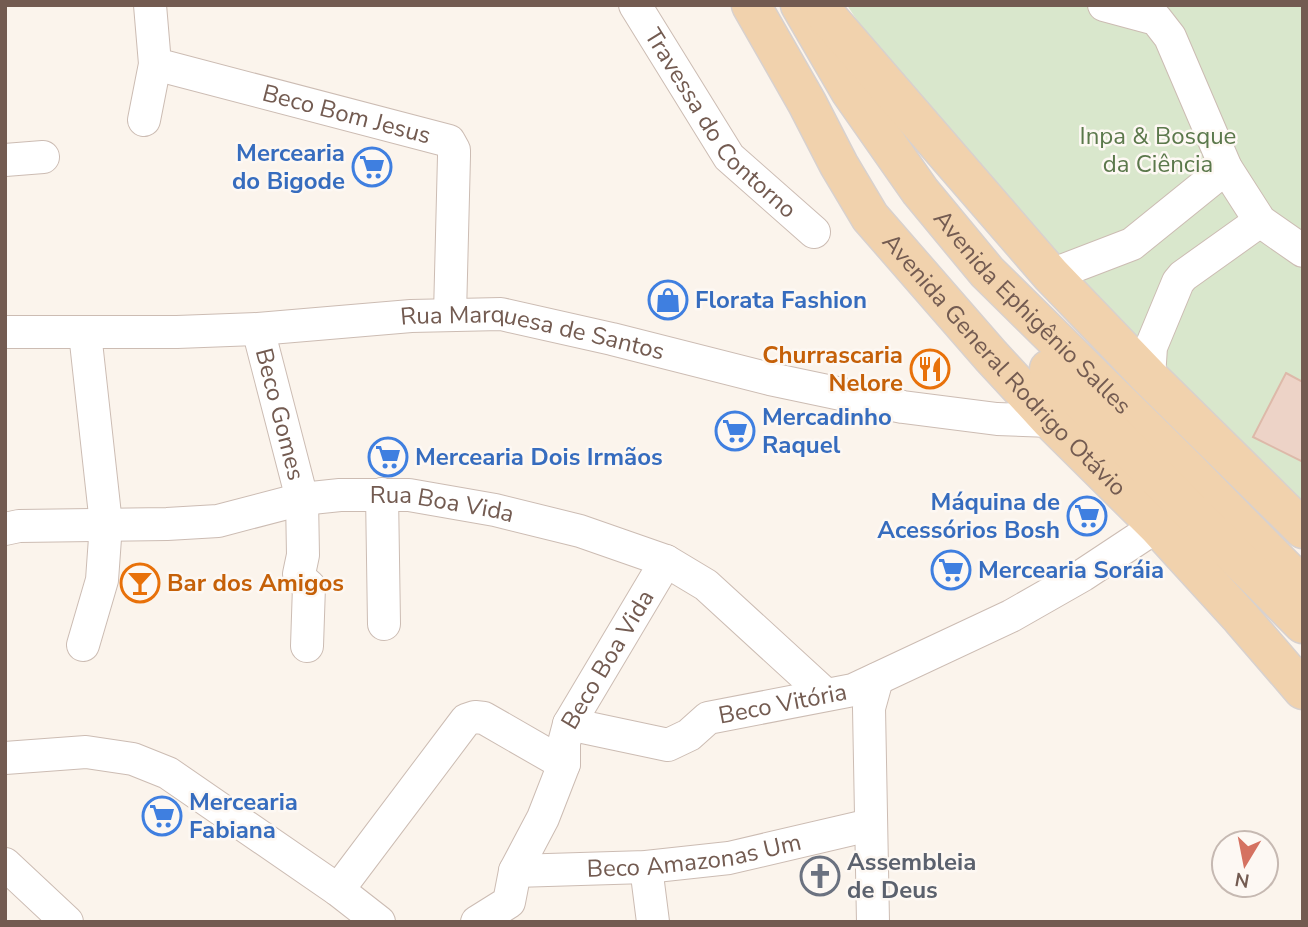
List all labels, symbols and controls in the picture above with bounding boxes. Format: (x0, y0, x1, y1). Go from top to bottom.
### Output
street label: Travessa do Contorno (637, 22, 803, 225)
street label: Beco Bom Jesus (259, 77, 434, 152)
park label: Inpa & Bosque da Ciência (1080, 120, 1236, 180)
place label: Mercearia do Bigode (232, 137, 345, 197)
supermarket icon: Mercearia do Bigode (351, 146, 393, 188)
street label: Avenida Ephigênio Salles (926, 203, 1138, 421)
street label: Avenida General Rodrigo Otávio (875, 226, 1134, 503)
shop icon: Florata Fashion (647, 279, 689, 321)
place label: Florata Fashion (695, 284, 867, 316)
street label: Rua Marquesa de Santos (399, 298, 668, 368)
place label: Churrascaria Nelore (762, 339, 903, 399)
street label: Beco Gomes (248, 345, 312, 484)
restaurant icon: Churrascaria Nelore (909, 348, 951, 390)
place label: Mercadinho Raquel (762, 401, 892, 461)
supermarket icon: Mercadinho Raquel (714, 410, 756, 452)
supermarket icon: Mercearia Dois Irmãos (367, 436, 409, 478)
place label: Mercearia Dois Irmãos (415, 441, 663, 473)
street label: Rua Boa Vida (370, 479, 517, 530)
place label: Máquina de Acessórios Bosh (877, 486, 1060, 546)
supermarket icon: Máquina de Acessórios Bosh (1066, 495, 1108, 537)
supermarket icon: Mercearia Soráia (930, 549, 972, 591)
place label: Mercearia Soráia (978, 554, 1164, 586)
bar icon: Bar dos Amigos (119, 562, 161, 604)
place label: Bar dos Amigos (167, 567, 344, 599)
street label: Beco Boa Vida (554, 584, 661, 735)
street label: Beco Vitória (716, 676, 850, 732)
place label: Mercearia Fabiana (189, 786, 298, 846)
supermarket icon: Mercearia Fabiana (141, 795, 183, 837)
street label: Beco Amazonas Um (586, 826, 804, 885)
north arrow (1210, 829, 1280, 899)
place label: Assembleia de Deus (847, 846, 976, 906)
church icon: Assembleia de Deus (799, 855, 841, 897)
text: N (1233, 866, 1251, 894)

